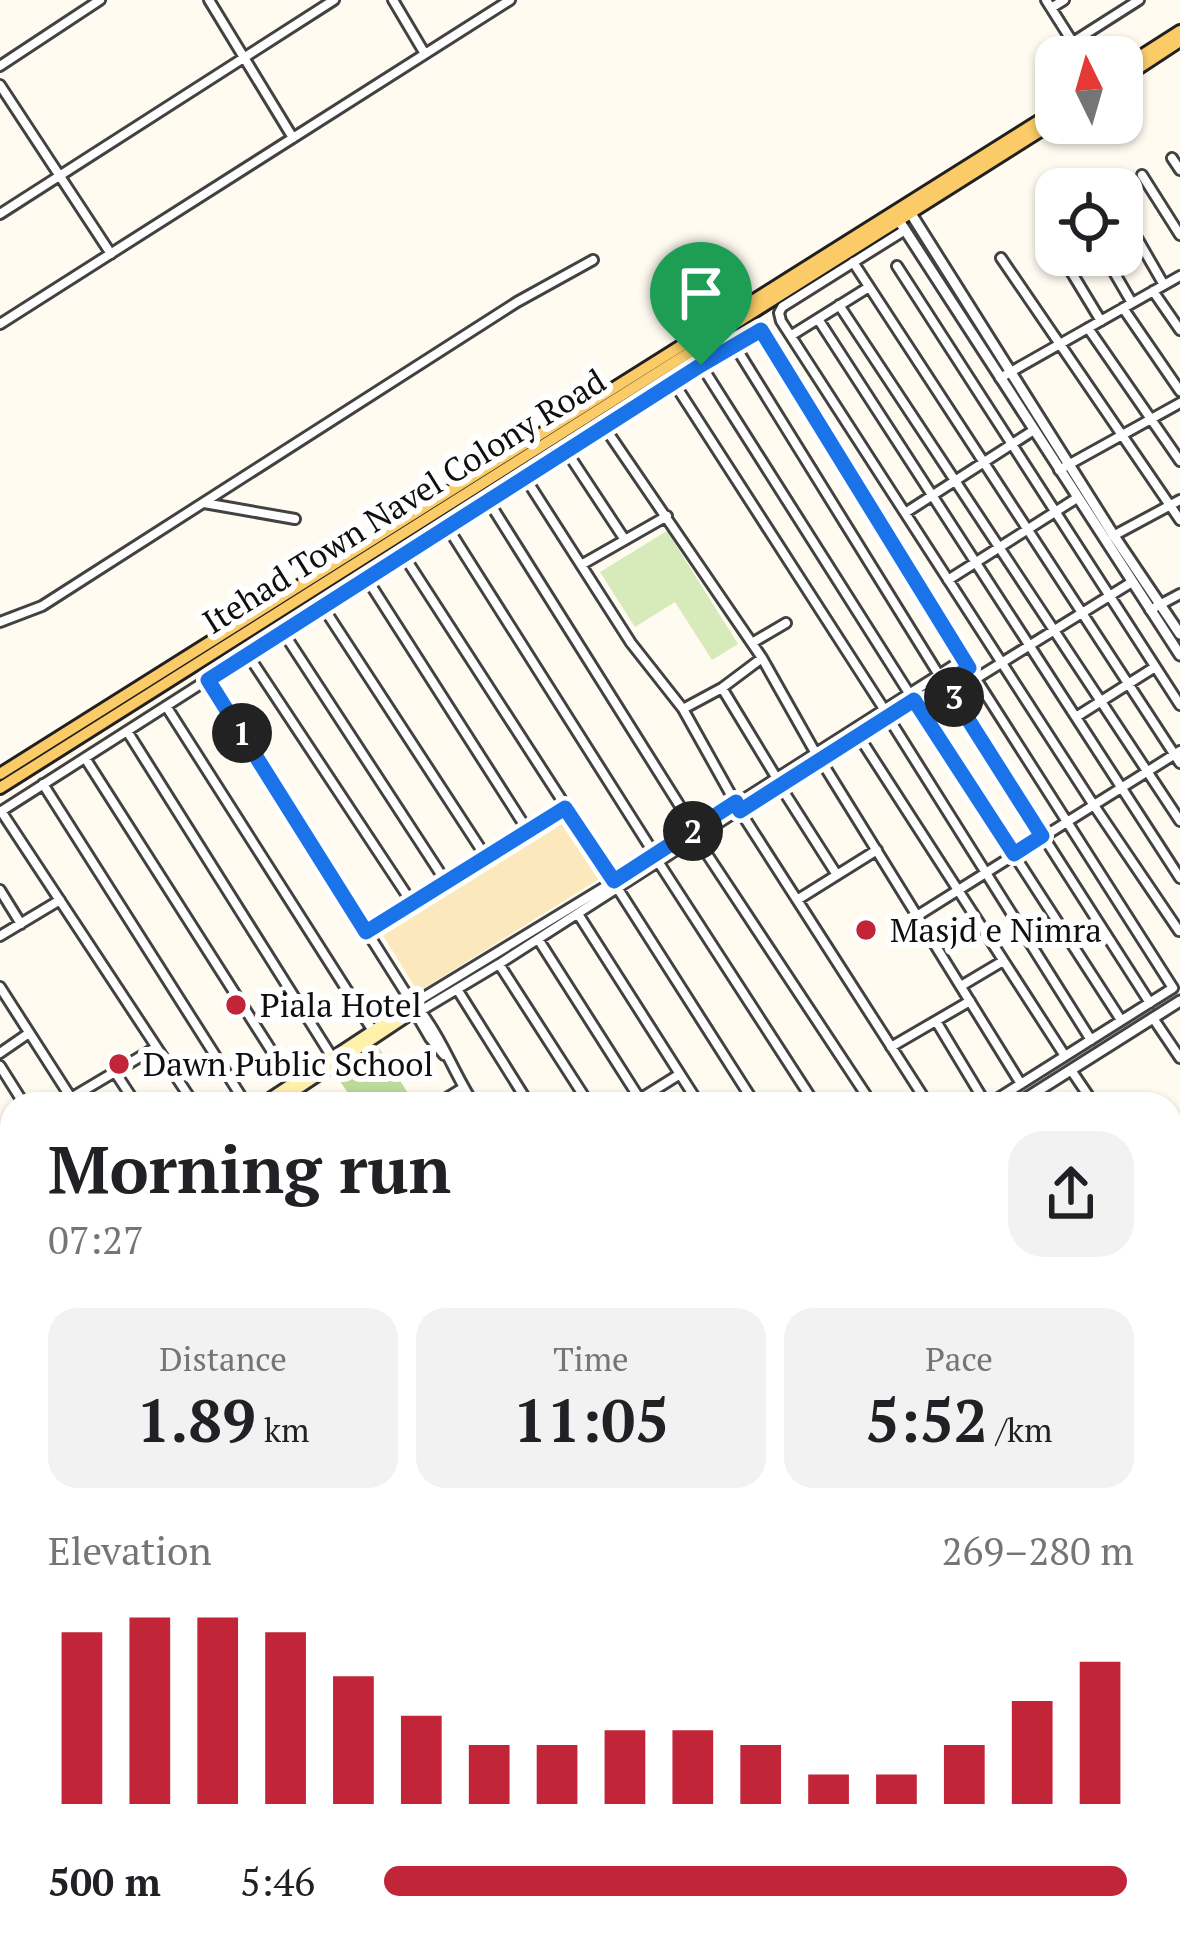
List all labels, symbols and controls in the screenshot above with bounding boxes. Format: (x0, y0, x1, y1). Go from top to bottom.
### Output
north arrow (1035, 36, 1143, 144)
map controls (1035, 36, 1143, 276)
button: locate (1035, 168, 1143, 276)
pin (650, 242, 752, 365)
icon: arrive (668, 260, 734, 326)
street label: Itehad Town Navel Colony Road (194, 359, 613, 643)
pin: 3 (924, 667, 984, 727)
text: 3 (945, 675, 963, 718)
pin: 1 (212, 703, 272, 763)
text: 1 (233, 711, 251, 754)
pin: 2 (663, 801, 723, 861)
text: 2 (684, 809, 702, 852)
place label: Masjd e Nimra (890, 908, 1102, 951)
marker: Masjd e Nimra (853, 917, 879, 943)
place label: Piala Hotel (260, 983, 422, 1026)
marker: Piala Hotel (223, 992, 249, 1018)
place label: Dawn Public School (143, 1042, 433, 1085)
marker: Dawn Public School (106, 1051, 132, 1077)
text: Morning run (48, 1124, 451, 1212)
button: share (1008, 1131, 1134, 1257)
text: 07:27 (48, 1213, 144, 1265)
text: Distance (159, 1337, 287, 1380)
text: Time (553, 1337, 629, 1380)
text: Pace (925, 1337, 993, 1380)
text: 1.89 (137, 1380, 256, 1459)
text: 11:05 (513, 1380, 669, 1459)
text: 5:52 (865, 1380, 988, 1459)
text: km (256, 1408, 310, 1451)
text: /km (988, 1408, 1053, 1451)
text: Elevation (48, 1524, 212, 1576)
text: 269–280 m (942, 1524, 1134, 1576)
text: 500 m (48, 1855, 161, 1907)
text: 5:46 (240, 1855, 315, 1907)

